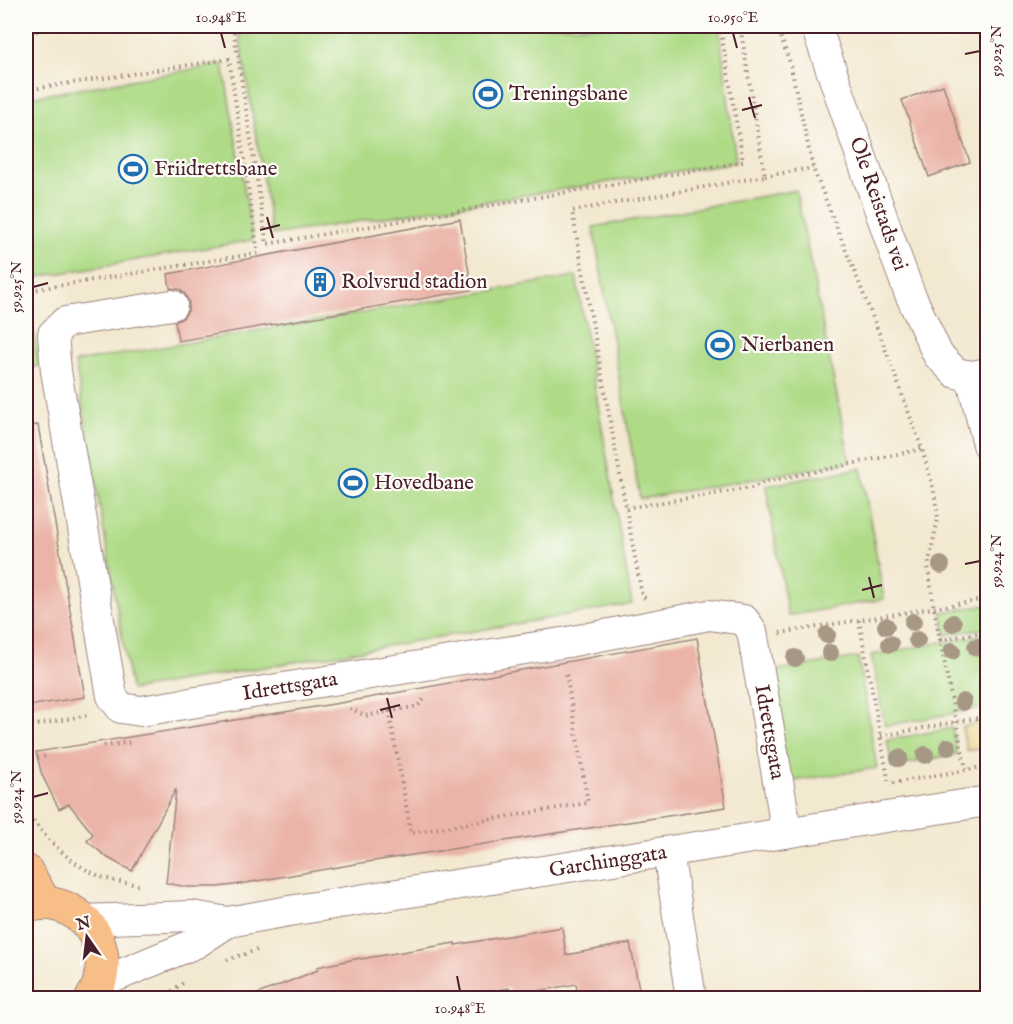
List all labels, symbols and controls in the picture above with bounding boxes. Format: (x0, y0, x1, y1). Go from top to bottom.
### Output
text: 10.948°E (196, 8, 246, 27)
text: 10.950°E (708, 8, 758, 27)
text: 59.925°N (987, 25, 1006, 77)
sports icon: Treningsbane (472, 78, 504, 110)
place label: Treningsbane (509, 81, 628, 108)
street label: Ole Reistads vei (842, 134, 914, 274)
sports icon: Friidrettsbane (117, 153, 149, 185)
place label: Friidrettsbane (154, 156, 278, 183)
text: 59.925°N (7, 261, 26, 313)
building icon: Rolvsrud stadion (304, 266, 336, 298)
place label: Rolvsrud stadion (341, 269, 488, 296)
sports icon: Nierbanen (704, 329, 736, 361)
place label: Nierbanen (741, 332, 834, 359)
sports icon: Hovedbane (337, 467, 369, 499)
place label: Hovedbane (374, 470, 474, 497)
text: 59.924°N (987, 534, 1006, 588)
street label: Idrettsgata (240, 666, 340, 708)
street label: Idrettsgata (747, 682, 791, 782)
text: 59.924°N (7, 770, 26, 824)
street label: Garchinggata (547, 839, 670, 885)
north arrow (57, 907, 117, 967)
text: N (74, 913, 93, 936)
text: 10.948°E (435, 999, 485, 1018)

